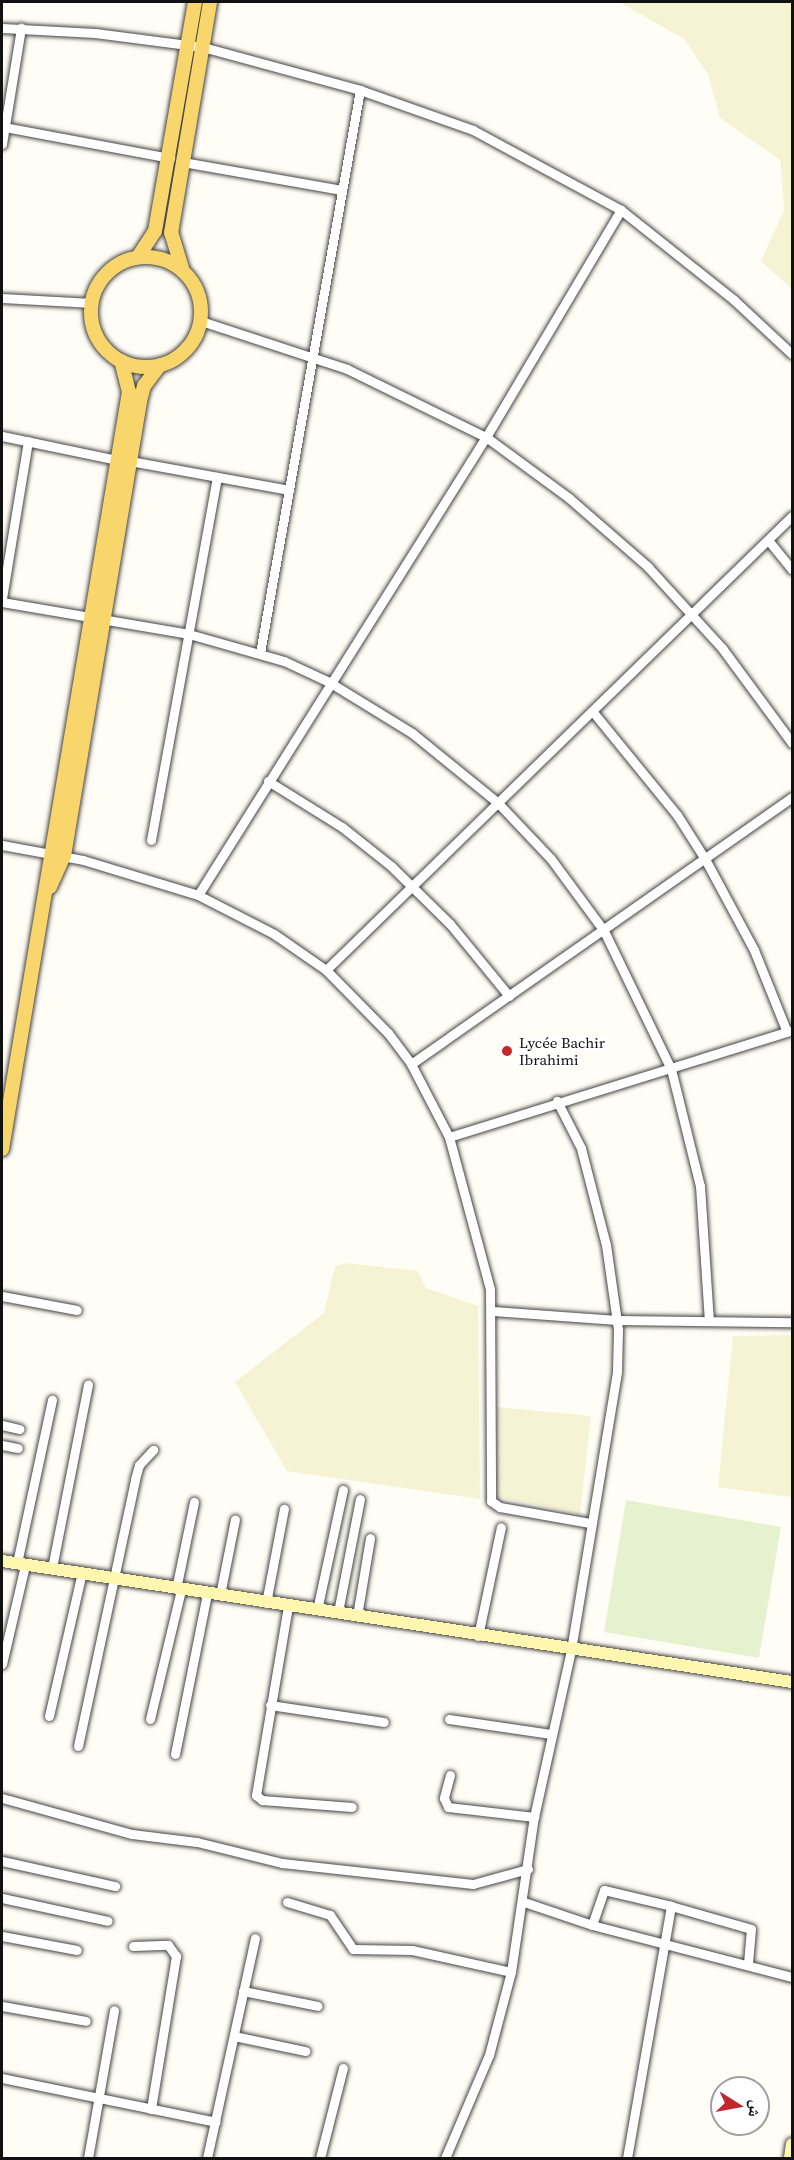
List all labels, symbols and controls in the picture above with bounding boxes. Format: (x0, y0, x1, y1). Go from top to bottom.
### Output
place label: Lycée Bachir Ibrahimi (519, 1033, 605, 1068)
marker: Lycée Bachir Ibrahimi (500, 1044, 514, 1058)
north arrow (710, 2076, 770, 2136)
text: ش (743, 2099, 768, 2119)

